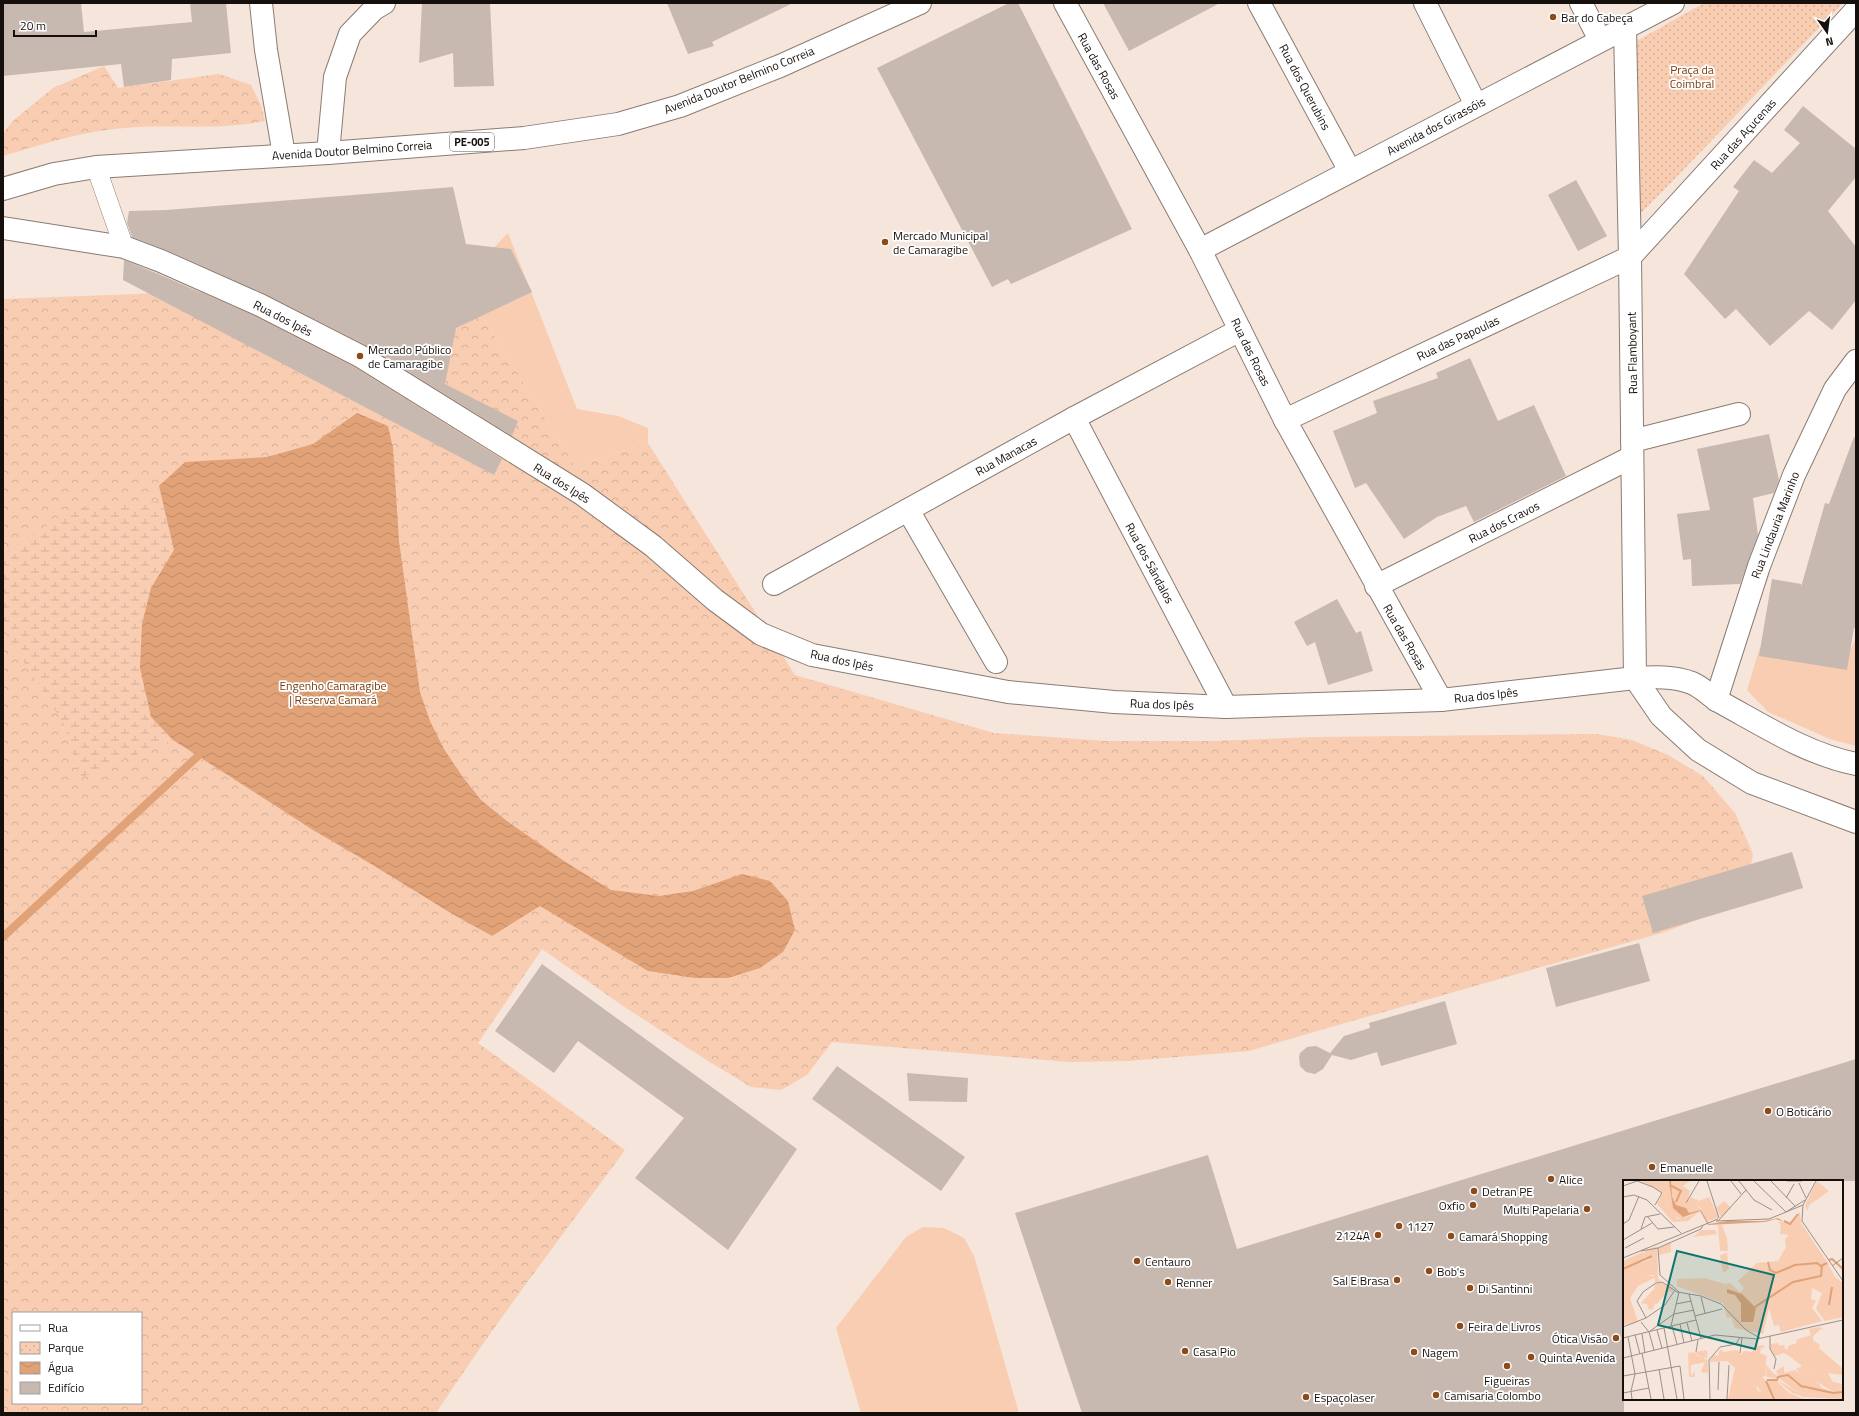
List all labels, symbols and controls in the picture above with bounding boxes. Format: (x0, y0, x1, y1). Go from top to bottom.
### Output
place label: Bar do Cabeça (1561, 8, 1633, 27)
scale bar (14, 12, 96, 38)
marker: Bar do Cabeça (1548, 12, 1558, 22)
north arrow (1807, 12, 1847, 52)
text: 20 m (20, 16, 46, 35)
street label: Rua das Rosas (1073, 29, 1125, 103)
text: N (1824, 33, 1835, 50)
street label: Avenida Doutor Belmino Correia (661, 41, 817, 119)
street label: Rua dos Querubins (1274, 41, 1336, 134)
park label: Praça da Coimbral (1670, 60, 1714, 93)
street label: Avenida dos Girassóis (1383, 92, 1489, 160)
street label: Rua das Açucenas (1706, 94, 1781, 174)
road number: PE-005 (450, 133, 494, 151)
street label: Avenida Doutor Belmino Correia (271, 135, 433, 165)
place label: Mercado Municipal de Camaragibe (893, 226, 988, 259)
marker: Mercado Municipal de Camaragibe (880, 237, 890, 247)
street label: Rua dos Ipês (250, 295, 316, 341)
street label: Rua das Papoulas (1413, 310, 1503, 366)
street label: Rua Flamboyant (1622, 311, 1642, 394)
street label: Rua das Rosas (1226, 315, 1276, 390)
place label: Mercado Público de Camaragibe (368, 340, 451, 373)
marker: Mercado Público de Camaragibe (355, 351, 365, 361)
street label: Rua Manacas (972, 431, 1041, 481)
street label: Rua dos Ipês (530, 458, 595, 508)
street label: Rua Lindauria Marinho (1746, 469, 1804, 581)
street label: Rua dos Cravos (1465, 496, 1543, 548)
street label: Rua dos Sândalos (1121, 519, 1180, 607)
street label: Rua das Rosas (1378, 600, 1432, 674)
street label: Rua dos Ipês (809, 644, 876, 676)
park label: Engenho Camaragibe | Reserva Camará (279, 676, 387, 709)
street label: Rua dos Ipês (1453, 682, 1519, 708)
street label: Rua dos Ipês (1130, 693, 1195, 715)
place label: O Boticário (1776, 1102, 1831, 1121)
marker: O Boticário (1763, 1106, 1773, 1116)
place label: Emanuelle (1660, 1158, 1713, 1177)
marker: Emanuelle (1647, 1162, 1657, 1172)
place label: Alice (1559, 1170, 1583, 1189)
marker: Alice (1546, 1174, 1556, 1184)
inset map (1623, 1180, 1843, 1400)
place label: Detran PE (1482, 1182, 1533, 1201)
marker: Detran PE (1469, 1186, 1479, 1196)
place label: Oxfio (1439, 1196, 1465, 1215)
marker: Oxfio (1468, 1200, 1478, 1210)
place label: Multi Papelaria (1503, 1200, 1579, 1219)
marker: Multi Papelaria (1582, 1204, 1592, 1214)
place label: 1127 (1407, 1217, 1434, 1236)
marker: 1127 (1394, 1221, 1404, 1231)
place label: 2124A (1336, 1226, 1370, 1245)
place label: Camará Shopping (1459, 1227, 1548, 1246)
marker: 2124A (1373, 1230, 1383, 1240)
marker: Camará Shopping (1446, 1231, 1456, 1241)
place label: Centauro (1145, 1252, 1191, 1271)
marker: Centauro (1132, 1256, 1142, 1266)
place label: Bob's (1437, 1262, 1465, 1281)
marker: Bob's (1424, 1266, 1434, 1276)
place label: Sal E Brasa (1333, 1271, 1389, 1290)
place label: Renner (1176, 1273, 1212, 1292)
marker: Sal E Brasa (1392, 1275, 1402, 1285)
marker: Renner (1163, 1277, 1173, 1287)
place label: Di Santinni (1478, 1279, 1532, 1298)
marker: Di Santinni (1465, 1283, 1475, 1293)
legend (12, 1312, 142, 1404)
place label: Feira de Livros (1468, 1317, 1541, 1336)
text: Rua (48, 1318, 68, 1337)
marker: Feira de Livros (1455, 1321, 1465, 1331)
place label: Ótica Visão (1552, 1329, 1608, 1348)
marker: Ótica Visão (1611, 1333, 1621, 1343)
text: Parque (48, 1338, 84, 1357)
place label: Casa Pio (1193, 1342, 1236, 1361)
place label: Nagem (1422, 1343, 1458, 1362)
marker: Casa Pio (1180, 1346, 1190, 1356)
marker: Nagem (1409, 1347, 1419, 1357)
place label: Quinta Avenida (1539, 1348, 1615, 1367)
marker: Quinta Avenida (1526, 1352, 1536, 1362)
text: Água (48, 1358, 74, 1377)
marker: Figueiras (1502, 1361, 1512, 1371)
place label: Figueiras (1484, 1371, 1530, 1390)
text: Edifício (48, 1378, 84, 1397)
place label: Camisaria Colombo (1444, 1386, 1541, 1405)
place label: Espaçolaser (1314, 1388, 1375, 1407)
marker: Camisaria Colombo (1431, 1390, 1441, 1400)
marker: Espaçolaser (1301, 1392, 1311, 1402)

